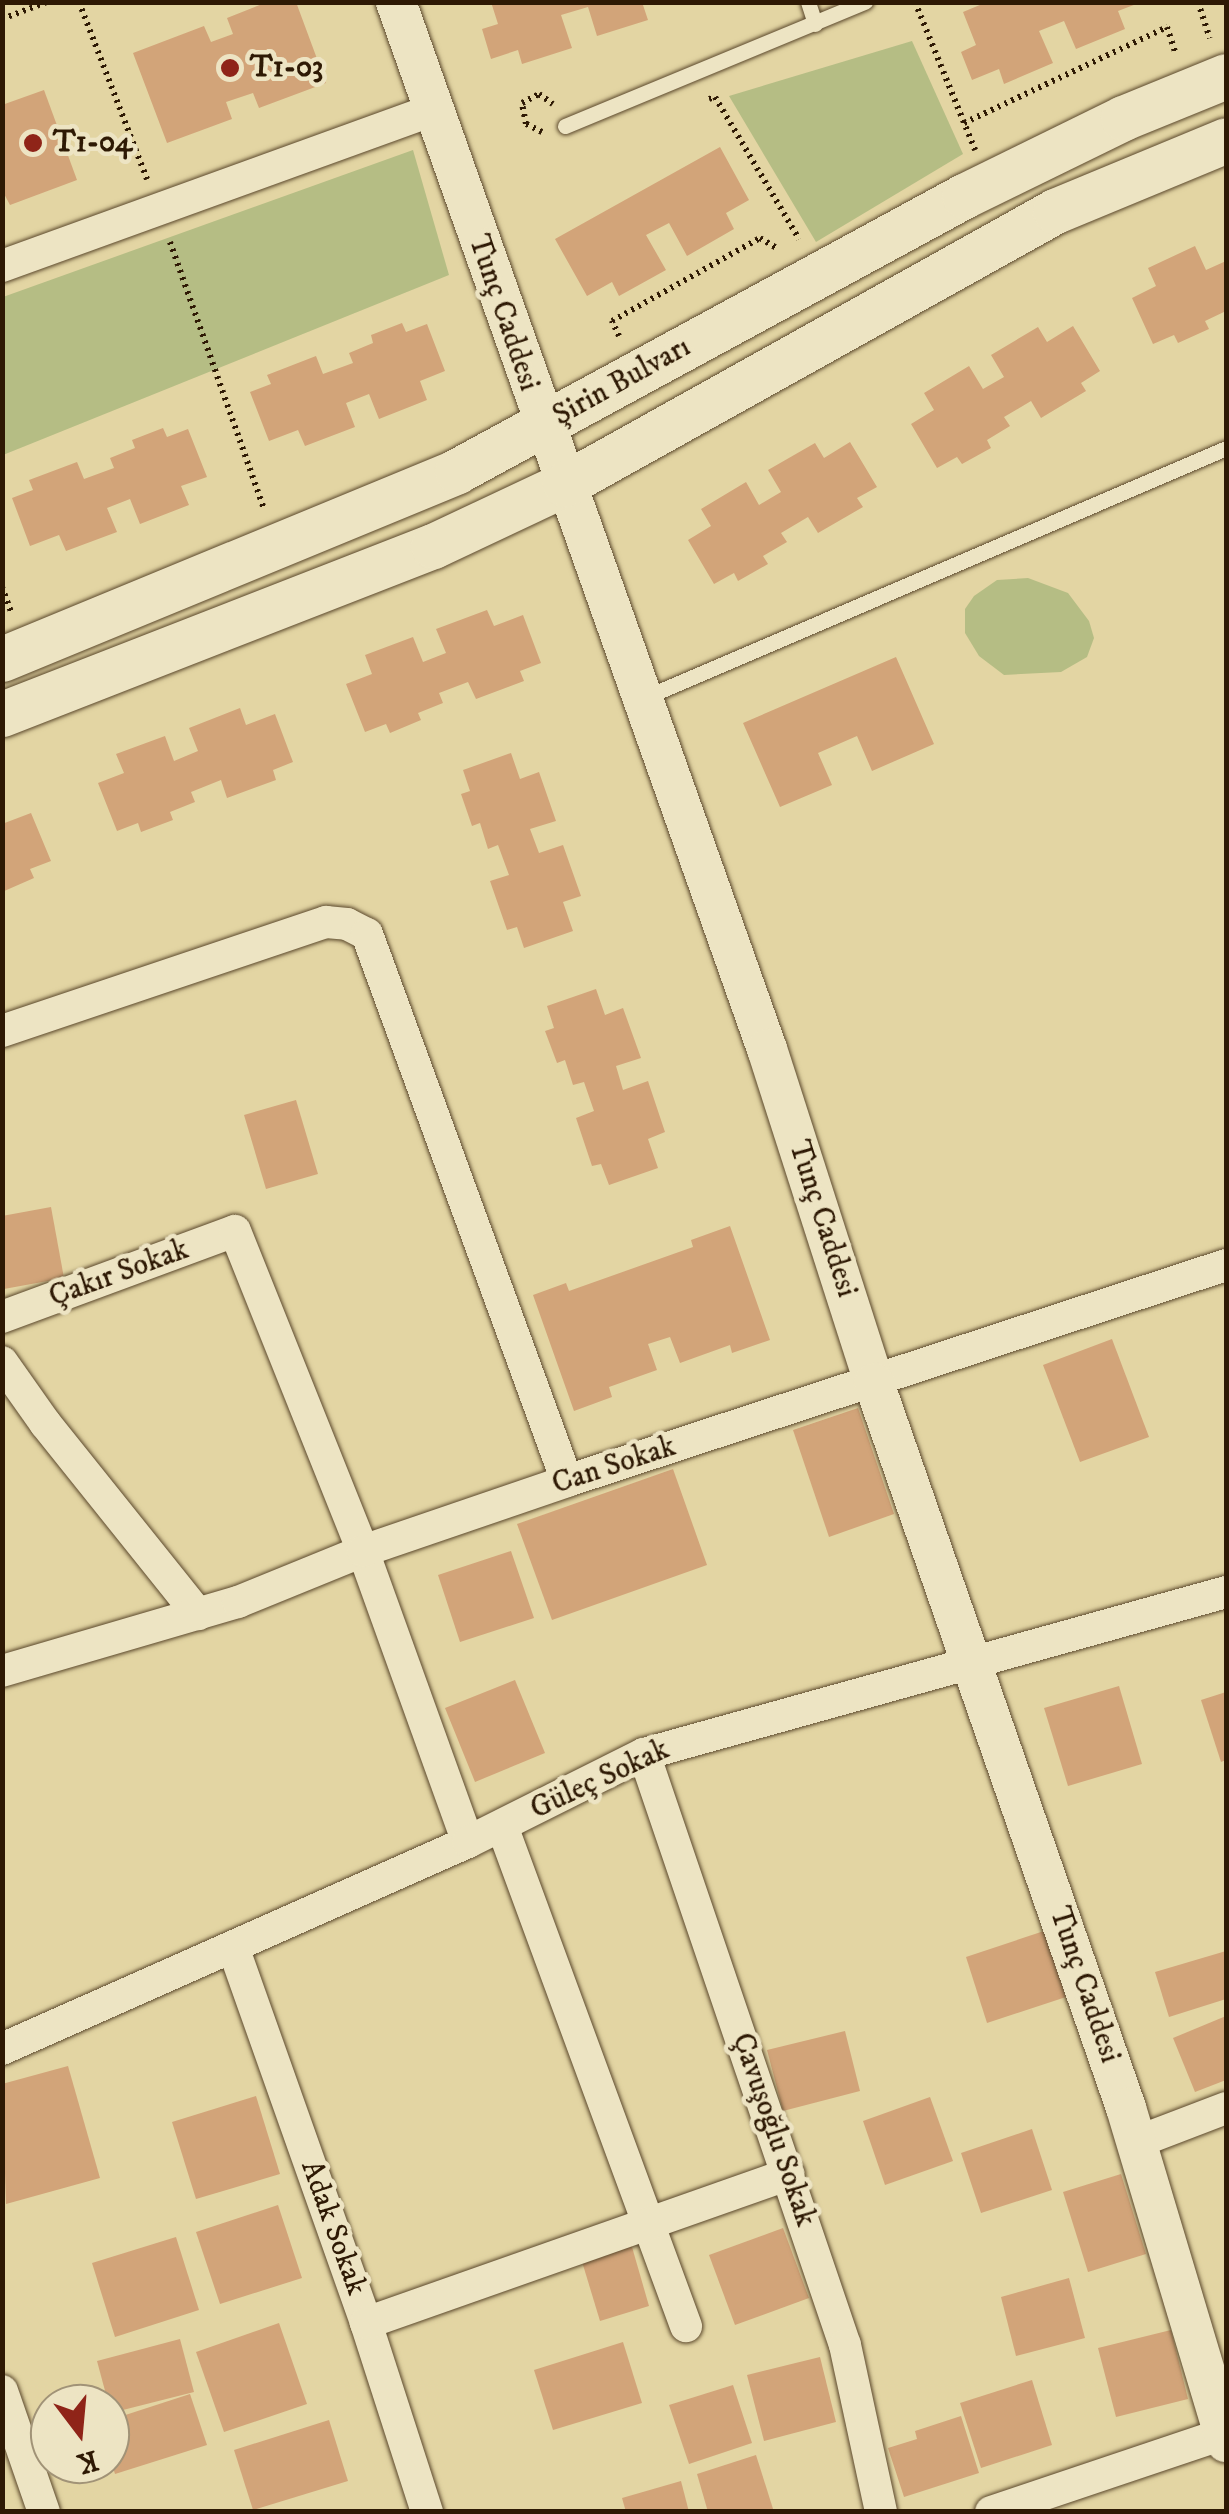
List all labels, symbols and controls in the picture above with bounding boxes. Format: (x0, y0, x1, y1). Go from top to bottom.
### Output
place label: T1-03 (250, 50, 323, 86)
marker: T1-03 (219, 57, 241, 79)
place label: T1-04 (53, 125, 132, 161)
marker: T1-04 (22, 132, 44, 154)
street label: Tunç Caddesi (459, 230, 547, 396)
street label: Şirin Bulvarı (547, 330, 697, 434)
street label: Tunç Caddesi (780, 1136, 864, 1302)
street label: Çakır Sokak (44, 1232, 194, 1316)
street label: Can Sokak (548, 1429, 680, 1503)
street label: Güleç Sokak (525, 1732, 675, 1828)
street label: Tunç Caddesi (1040, 1902, 1128, 2068)
street label: Çavuşoğlu Sokak (723, 2029, 823, 2231)
street label: Adak Sokak (292, 2156, 374, 2300)
north arrow (30, 2384, 130, 2484)
text: K (74, 2442, 102, 2481)

